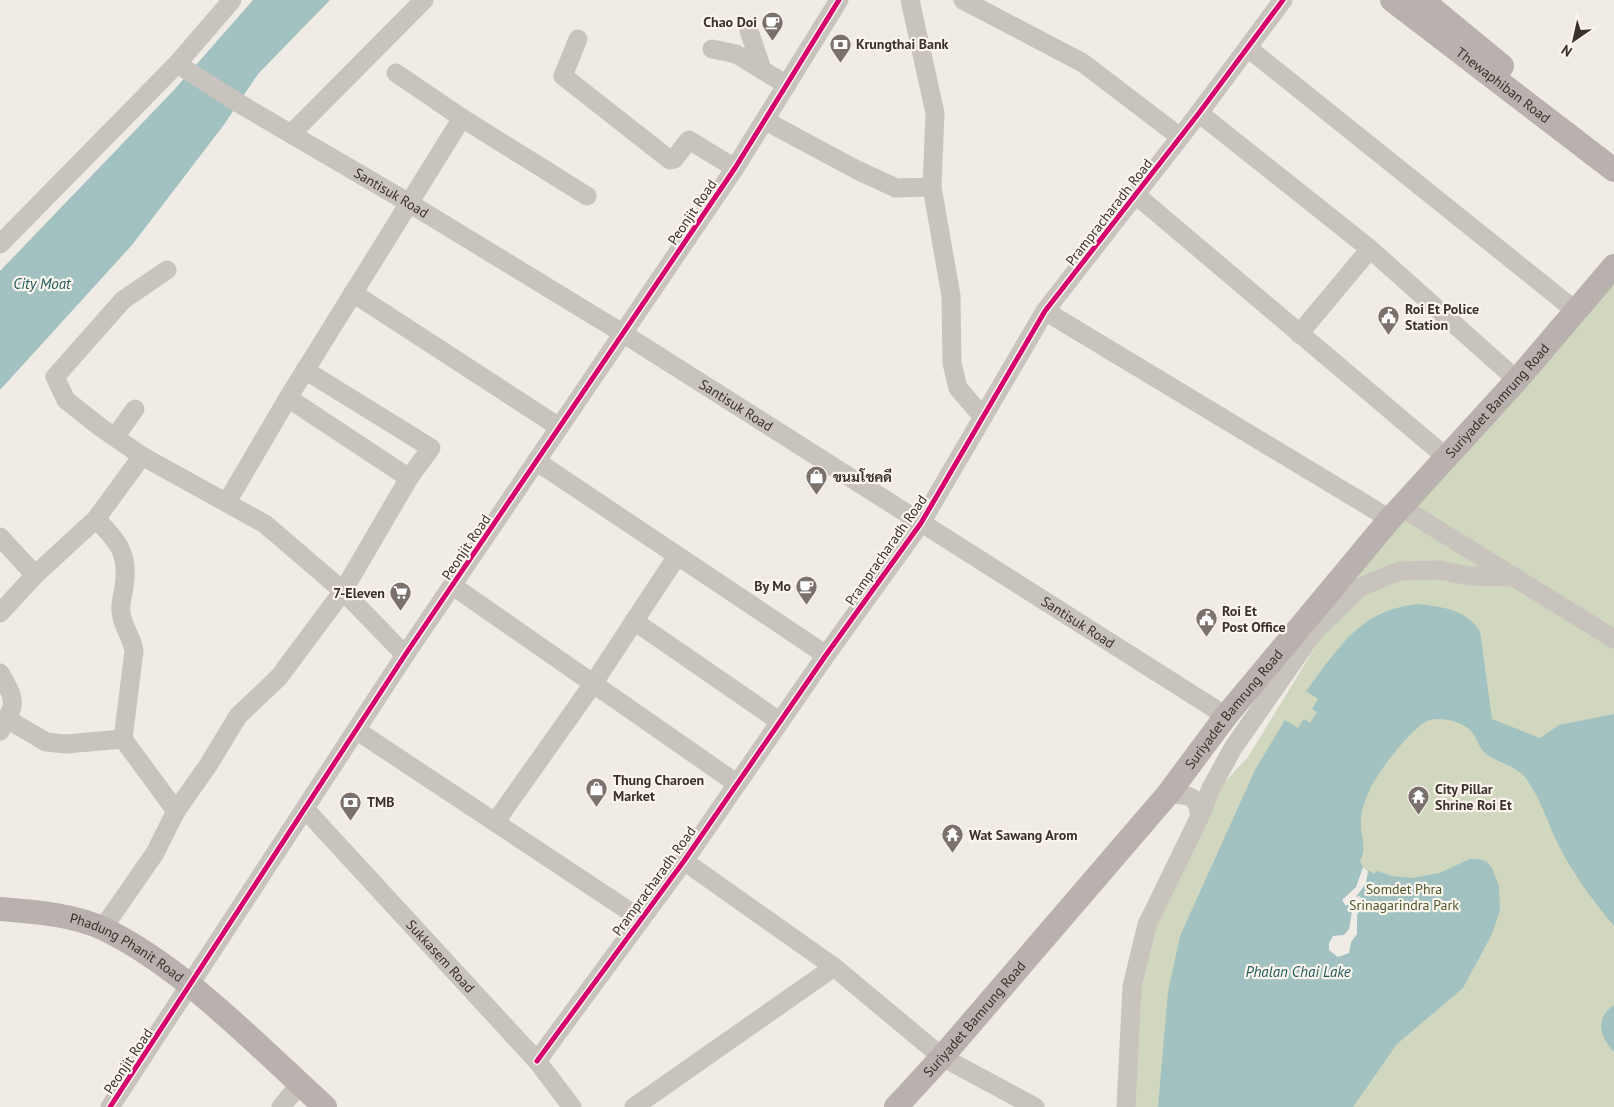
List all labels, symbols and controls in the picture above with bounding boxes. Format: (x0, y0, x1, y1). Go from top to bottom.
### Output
cafe icon: Chao Doi (761, 10, 785, 41)
place label: Chao Doi (703, 13, 757, 31)
north arrow (1549, 15, 1599, 65)
bank icon: Krungthai Bank (828, 32, 852, 63)
place label: Krungthai Bank (856, 35, 949, 53)
text: N (1558, 41, 1576, 61)
street label: Thewaphiban Road (1452, 43, 1554, 127)
street label: Prampracharadh Road (1062, 155, 1156, 269)
street label: Santisuk Road (351, 164, 432, 222)
street label: Peonjit Road (664, 176, 720, 248)
water label: City Moat (13, 274, 72, 293)
place label: Roi Et Police Station (1405, 300, 1479, 334)
public building icon: Roi Et Police Station (1377, 305, 1401, 336)
street label: Suriyadet Bamrung Road (1441, 340, 1553, 462)
street label: Santisuk Road (696, 375, 776, 435)
shop icon: ขนมโชคดี (805, 465, 829, 496)
place label: ขนมโชคดี (833, 468, 892, 486)
street label: Prampracharadh Road (841, 491, 931, 609)
street label: Peonjit Road (438, 511, 494, 583)
cafe icon: By Mo (795, 574, 819, 605)
place label: By Mo (754, 577, 791, 595)
supermarket icon: 7-Eleven (389, 581, 413, 612)
place label: 7-Eleven (333, 584, 385, 602)
street label: Santisuk Road (1038, 592, 1118, 652)
place label: Roi Et Post Office (1222, 602, 1286, 636)
public building icon: Roi Et Post Office (1194, 607, 1218, 638)
street label: Suriyadet Bamrung Road (1181, 646, 1287, 773)
place label: Thung Charoen Market (613, 771, 704, 805)
shop icon: Thung Charoen Market (585, 776, 609, 807)
place label: City Pillar Shrine Roi Et (1435, 780, 1512, 814)
temple icon: City Pillar Shrine Roi Et (1407, 785, 1431, 816)
bank icon: TMB (339, 790, 363, 821)
place label: TMB (367, 793, 394, 811)
street label: Prampracharadh Road (608, 823, 700, 939)
temple icon: Wat Sawang Arom (941, 823, 965, 854)
place label: Wat Sawang Arom (969, 826, 1077, 844)
park label: Somdet Phra Srinagarindra Park (1349, 880, 1459, 914)
street label: Phadung Phanit Road (68, 909, 187, 986)
street label: Sukkasem Road (402, 916, 479, 997)
street label: Suriyadet Bamrung Road (919, 957, 1030, 1081)
water label: Phalan Chai Lake (1245, 962, 1351, 981)
street label: Peonjit Road (100, 1025, 156, 1097)

